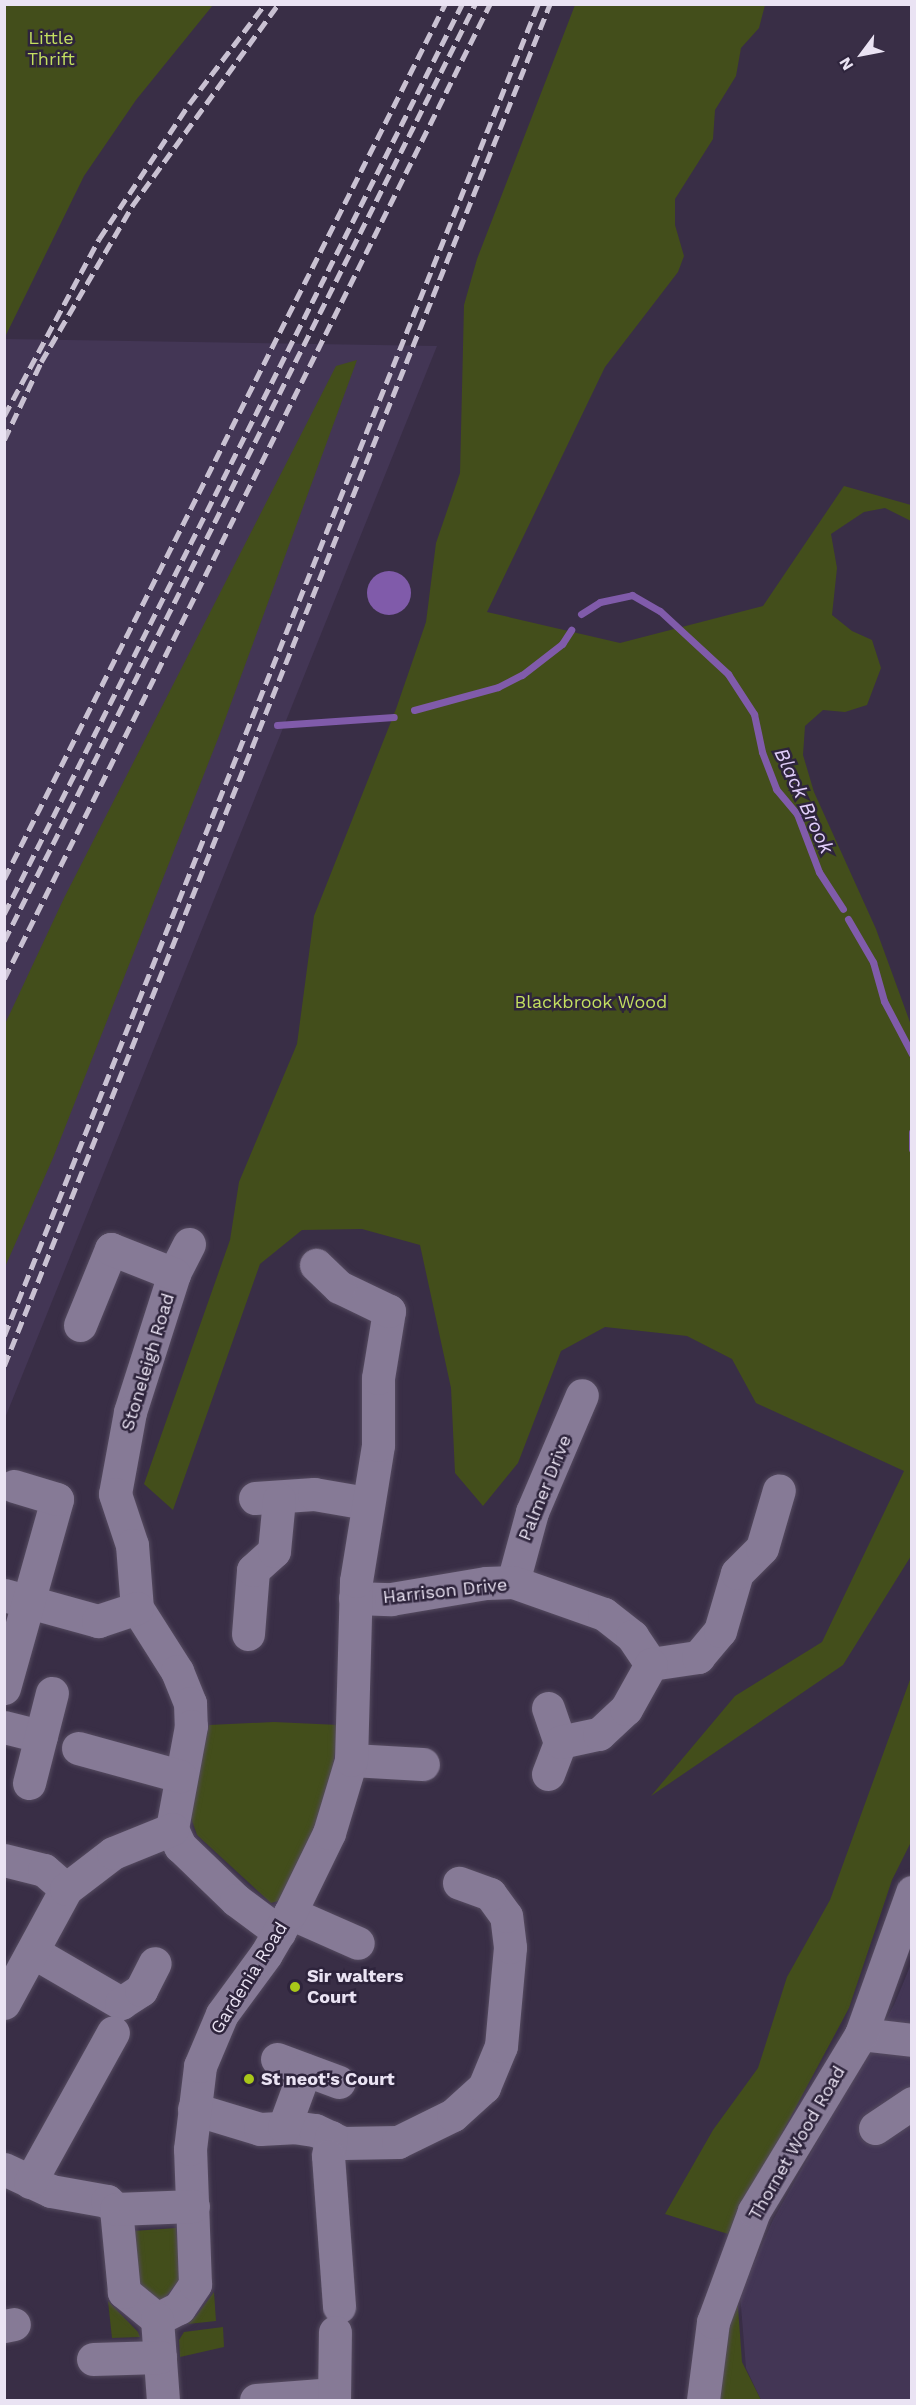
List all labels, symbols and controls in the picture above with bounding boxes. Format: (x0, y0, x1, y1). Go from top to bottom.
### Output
north arrow (832, 24, 892, 84)
park label: Little Thrift (27, 28, 75, 70)
text: N (835, 54, 858, 74)
water label: Black Brook (769, 744, 839, 858)
park label: Blackbrook Wood (514, 991, 668, 1013)
street label: Stoneleigh Road (117, 1291, 179, 1433)
street label: Palmer Drive (514, 1432, 576, 1544)
street label: Harrison Drive (382, 1574, 508, 1608)
street label: Gardenia Road (206, 1918, 292, 2038)
place label: Sir walters Court (307, 1966, 404, 2008)
marker: Sir walters Court (288, 1980, 302, 1994)
street label: Thornet Wood Road (744, 2062, 850, 2224)
place label: St neot's Court (261, 2068, 395, 2090)
marker: St neot's Court (242, 2072, 256, 2086)

